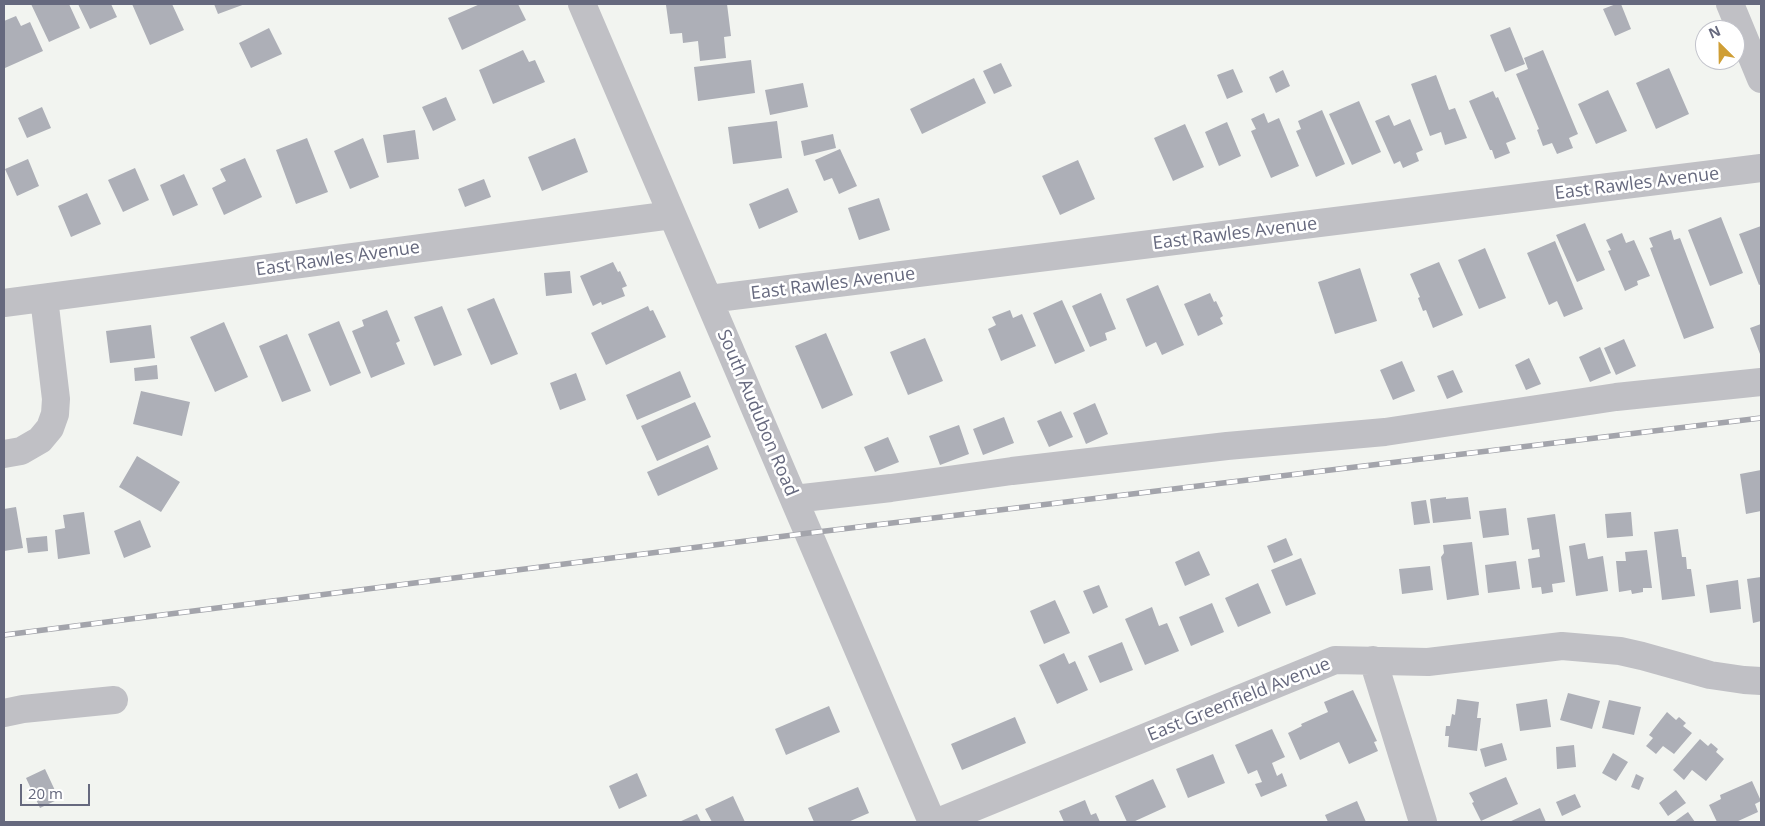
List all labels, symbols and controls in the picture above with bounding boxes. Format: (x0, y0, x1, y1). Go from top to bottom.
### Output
north arrow (1695, 20, 1745, 70)
text: N (1705, 21, 1723, 43)
street label: East Rawles Avenue (1554, 163, 1720, 205)
street label: East Rawles Avenue (1152, 213, 1318, 255)
street label: East Rawles Avenue (255, 237, 421, 281)
street label: East Rawles Avenue (750, 263, 916, 305)
street label: South Audubon Road (712, 326, 802, 500)
street label: East Greenfield Avenue (1145, 653, 1333, 747)
scale bar (22, 774, 92, 806)
text: 20 m (28, 783, 63, 803)

